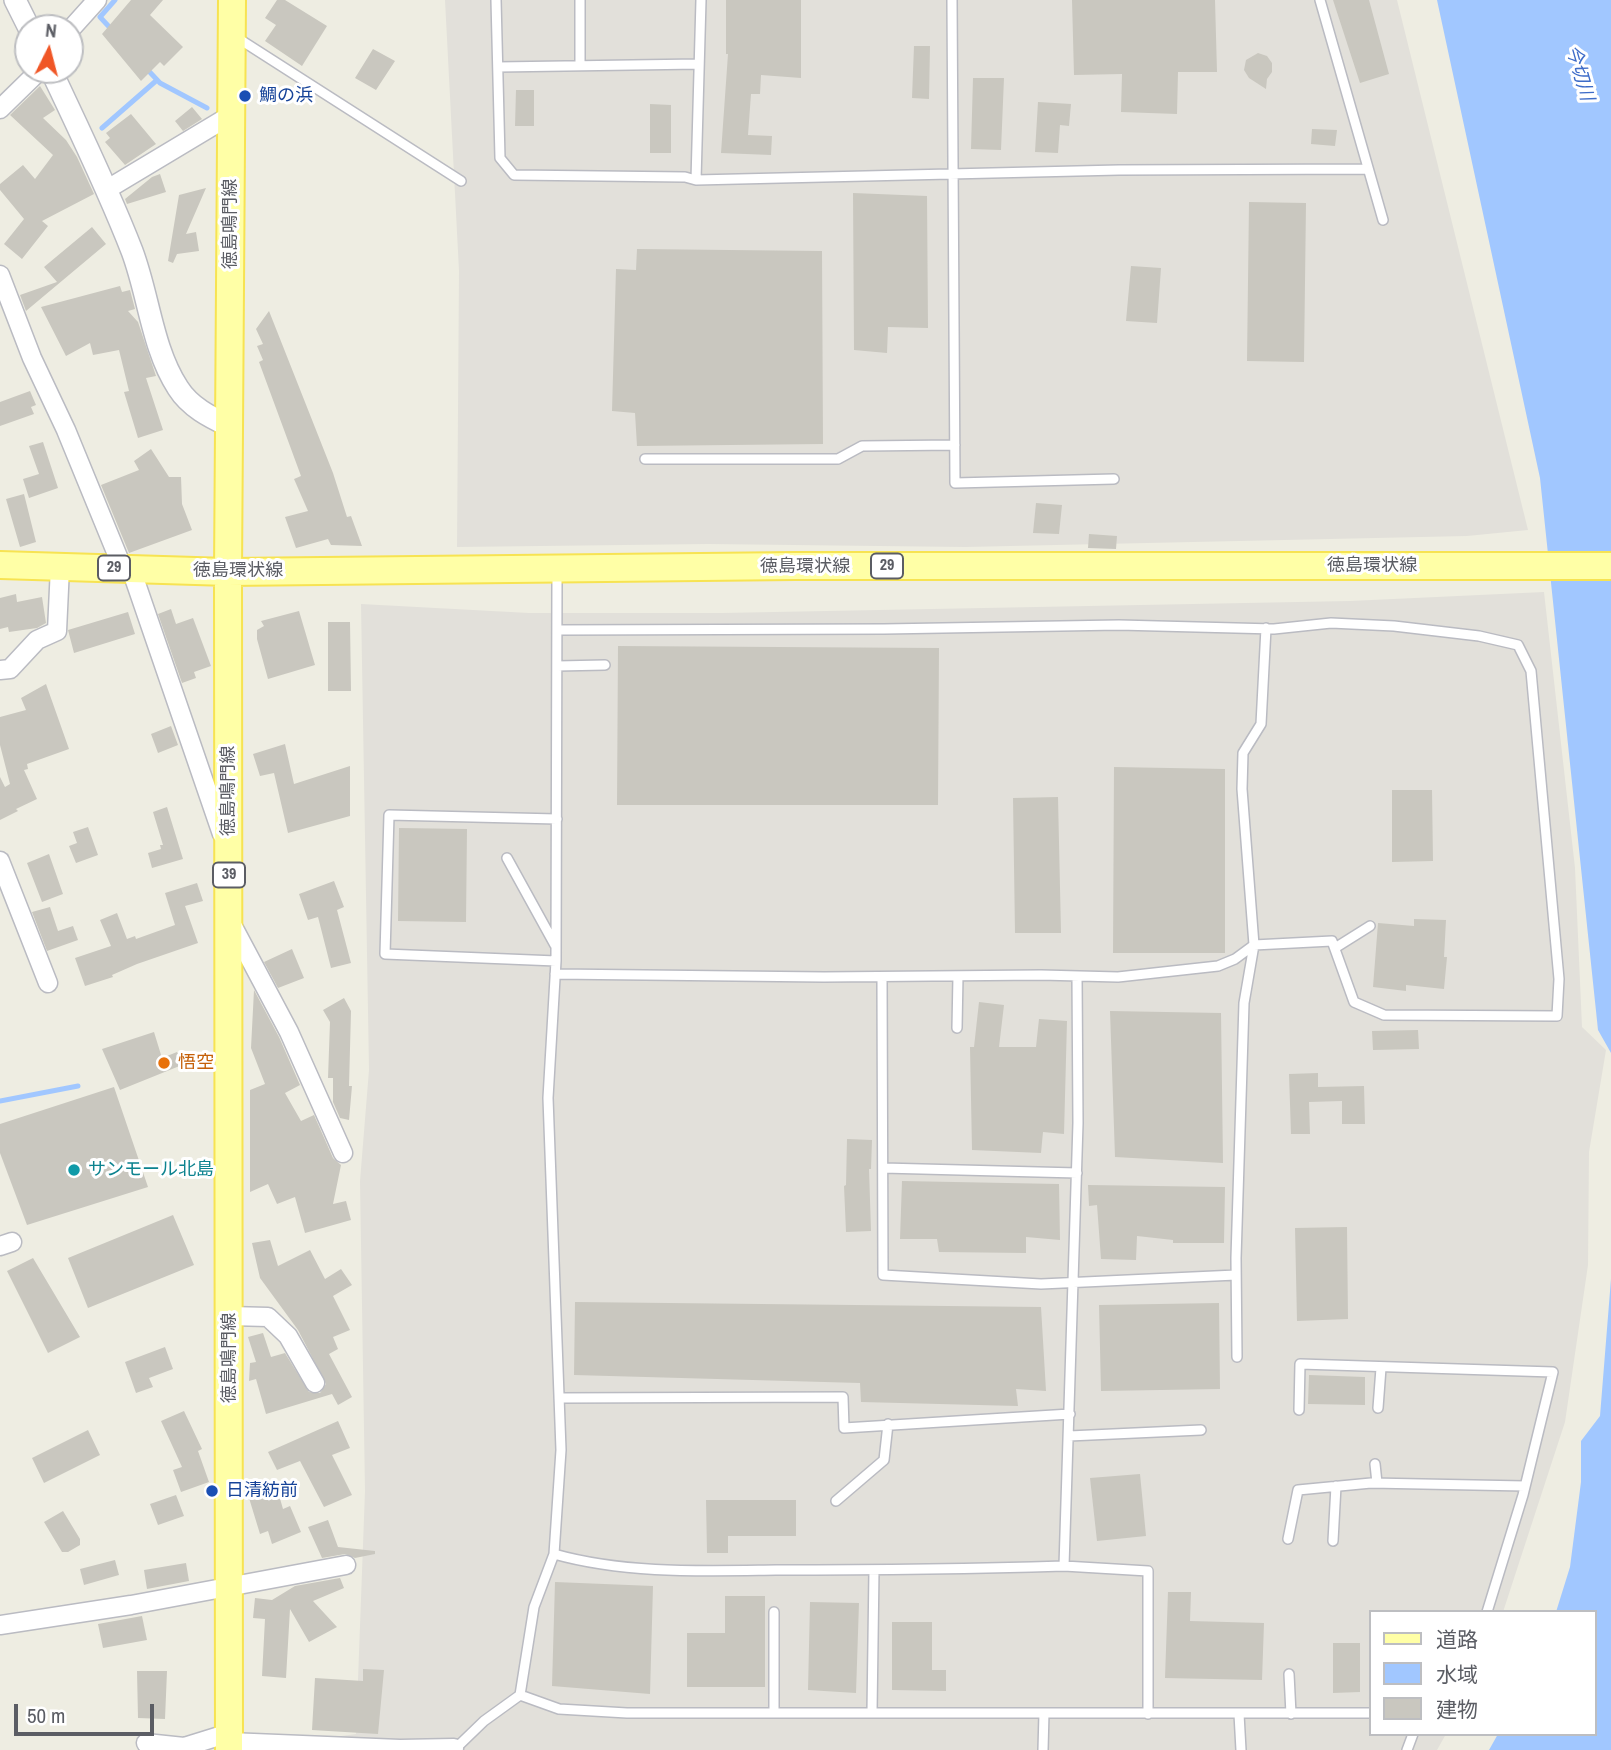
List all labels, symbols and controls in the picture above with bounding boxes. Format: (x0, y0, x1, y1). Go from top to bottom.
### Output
north arrow (14, 14, 84, 84)
text: N (44, 17, 58, 44)
water label: 今切川 (1560, 42, 1598, 104)
place label: 鯛の浜 (259, 85, 313, 107)
marker: 鯛の浜 (237, 88, 253, 104)
street label: 徳島鳴門線 (220, 179, 242, 269)
road number: 29 (871, 554, 903, 579)
road number: 29 (98, 555, 130, 580)
street label: 徳島環状線 (1327, 555, 1417, 577)
street label: 徳島環状線 (760, 556, 850, 578)
street label: 徳島環状線 (193, 560, 283, 582)
street label: 徳島鳴門線 (218, 746, 240, 836)
road number: 39 (213, 862, 245, 888)
place label: 悟空 (178, 1052, 214, 1074)
marker: 悟空 (156, 1055, 172, 1071)
place label: サンモール北島 (88, 1159, 214, 1181)
marker: サンモール北島 (66, 1162, 82, 1178)
street label: 徳島鳴門線 (219, 1313, 241, 1403)
place label: 日清紡前 (226, 1480, 298, 1502)
marker: 日清紡前 (204, 1483, 220, 1499)
legend (1370, 1610, 1597, 1736)
text: 道路 (1436, 1625, 1478, 1654)
text: 水域 (1436, 1660, 1478, 1689)
scale bar (18, 1690, 158, 1734)
text: 建物 (1436, 1695, 1478, 1724)
text: 50 m (27, 1701, 65, 1730)

